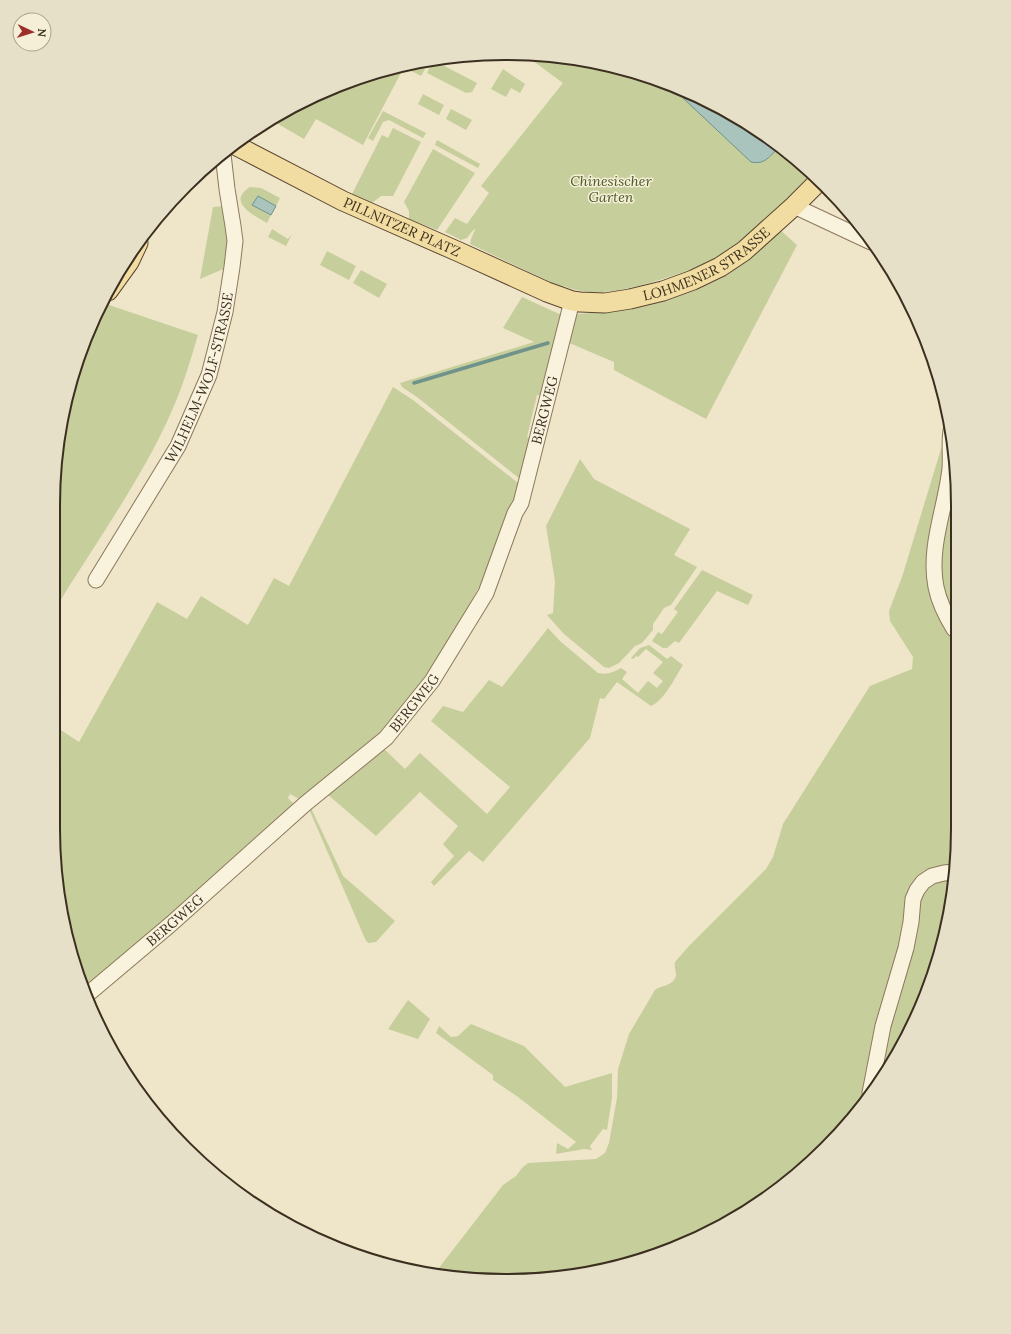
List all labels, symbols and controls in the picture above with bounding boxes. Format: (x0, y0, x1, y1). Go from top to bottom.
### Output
north arrow (12, 12, 52, 52)
text: N (35, 28, 49, 38)
park label: Chinesischer Garten (570, 172, 652, 206)
street label: PILLNITZER PLATZ (341, 193, 463, 261)
street label: LOHMENER STRASSE (641, 223, 774, 305)
street label: WILHELM-WOLF-STRASSE (161, 291, 237, 466)
street label: BERGWEG (527, 374, 562, 446)
street label: BERGWEG (385, 670, 443, 736)
street label: BERGWEG (143, 890, 207, 950)

